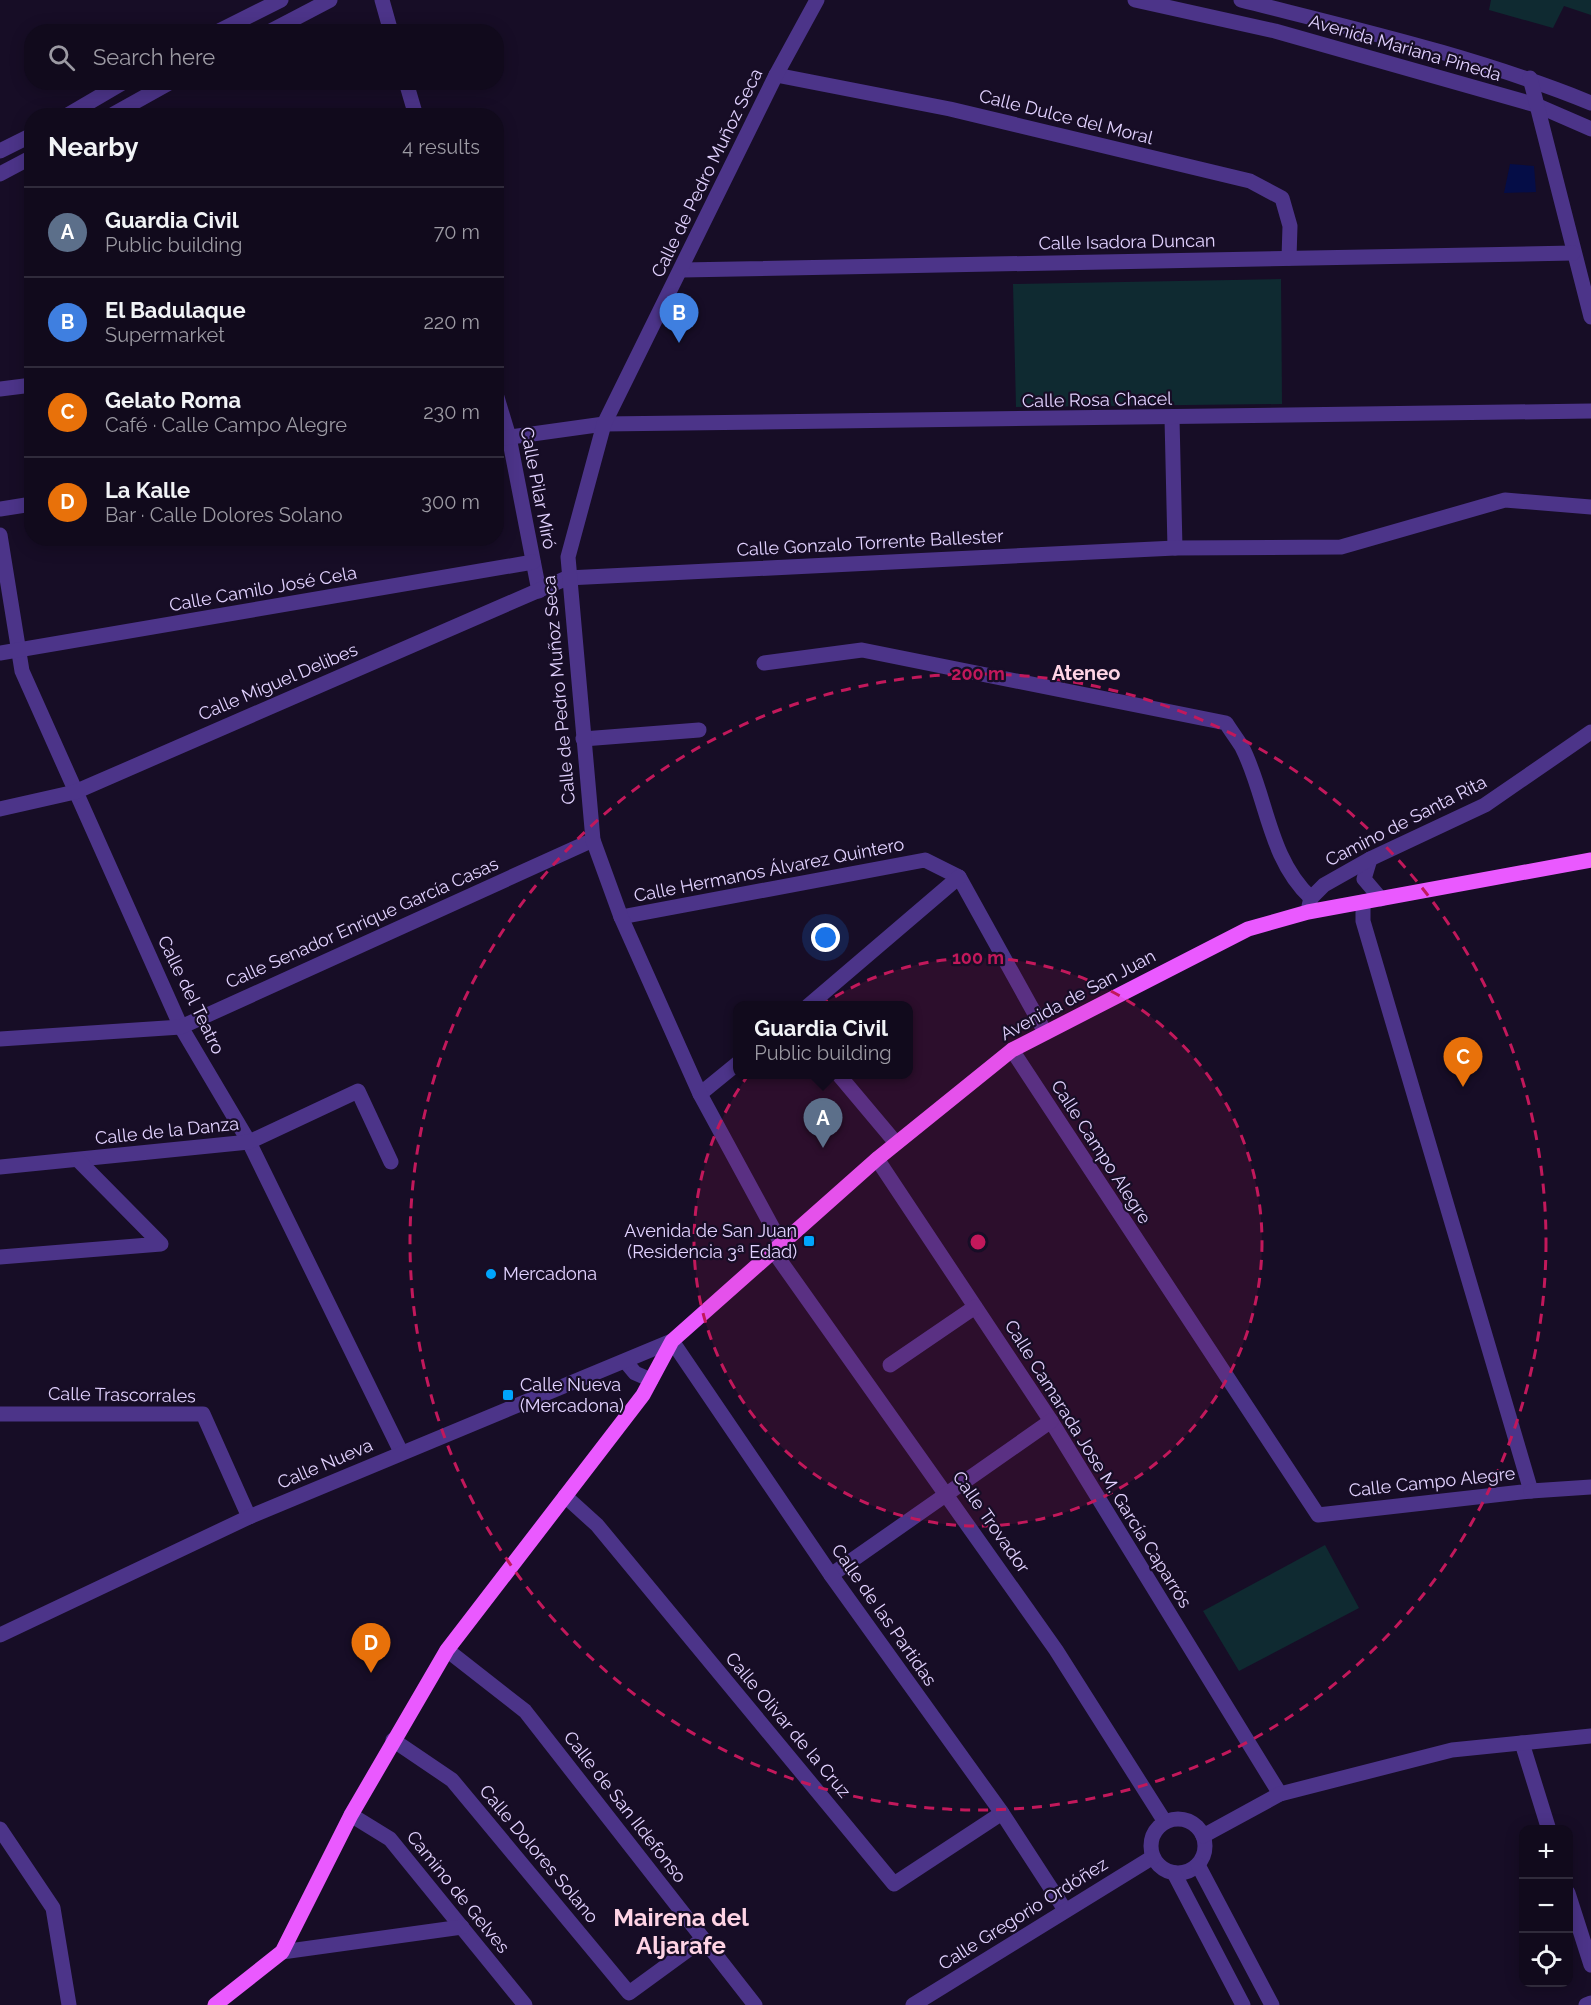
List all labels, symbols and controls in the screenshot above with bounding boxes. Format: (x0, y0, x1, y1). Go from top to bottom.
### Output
street label: Avenida Mariana Pineda (1307, 10, 1504, 85)
search box (24, 24, 504, 90)
icon: search (45, 41, 78, 74)
text: Search here (93, 44, 215, 70)
street label: Calle de Pedro Muñoz Seca (647, 65, 766, 281)
street label: Calle Dulce del Moral (977, 85, 1155, 148)
text: Nearby (48, 132, 138, 162)
text: 4 results (402, 135, 480, 159)
text: Guardia Civil (105, 207, 239, 233)
text: A (61, 220, 74, 244)
text: 70 m (434, 220, 480, 244)
street label: Calle Isadora Duncan (1038, 229, 1216, 254)
text: Public building (105, 233, 242, 257)
pin: B (660, 294, 698, 343)
text: El Badulaque (105, 297, 246, 323)
text: B (61, 310, 74, 334)
text: 220 m (423, 310, 480, 334)
text: Supermarket (105, 323, 225, 347)
text: Gelato Roma (105, 387, 241, 413)
street label: Calle Rosa Chacel (1022, 388, 1172, 411)
text: C (61, 400, 74, 424)
text: 230 m (423, 400, 480, 424)
text: Café · Calle Campo Alegre (105, 413, 347, 437)
street label: Calle Pilar Miró (516, 425, 561, 551)
text: La Kalle (105, 477, 190, 503)
text: D (60, 490, 75, 514)
text: 300 m (421, 490, 480, 514)
text: Bar · Calle Dolores Solano (105, 503, 343, 527)
street label: Calle Gonzalo Torrente Ballester (736, 525, 1005, 560)
street label: Calle Camilo José Cela (167, 562, 358, 615)
street label: Calle de Pedro Muñoz Seca (538, 575, 579, 805)
street label: Calle Miguel Delibes (195, 638, 361, 725)
district label: Ateneo (1052, 661, 1120, 685)
text: 200 m (951, 663, 1005, 684)
street label: Camino de Santa Rita (1322, 771, 1490, 870)
street label: Calle Hermanos Álvarez Quintero (632, 832, 906, 906)
street label: Calle Senador Enrique García Casas (222, 853, 502, 992)
your location (811, 923, 840, 952)
street label: Calle del Teatro (154, 932, 229, 1058)
street label: Avenida de San Juan (997, 945, 1159, 1044)
text: 100 m (952, 947, 1004, 968)
popup (733, 1001, 913, 1079)
text: Guardia Civil (754, 1015, 888, 1041)
pin: C (1444, 1038, 1482, 1087)
text: Public building (754, 1041, 892, 1065)
street label: Calle Campo Alegre (1047, 1076, 1156, 1228)
pin: A (804, 1098, 842, 1148)
street label: Calle de la Danza (94, 1113, 240, 1148)
place label: Avenida de San Juan (Residencia 3ª Edad) (624, 1220, 797, 1262)
centre of rings (968, 1232, 988, 1252)
marker: Avenida de San Juan (Residencia 3ª Edad) (802, 1234, 816, 1248)
place label: Mercadona (503, 1263, 597, 1284)
marker: Mercadona (484, 1267, 498, 1281)
street label: Calle Camarada Jose M. García Caparrós (1001, 1316, 1196, 1612)
place label: Calle Nueva (Mercadona) (520, 1374, 624, 1416)
street label: Calle Trascorrales (48, 1383, 196, 1406)
marker: Calle Nueva (Mercadona) (501, 1388, 515, 1402)
street label: Calle Nueva (274, 1434, 375, 1493)
street label: Calle Campo Alegre (1348, 1462, 1517, 1501)
street label: Calle Trovador (948, 1467, 1035, 1577)
street label: Calle de las Partidas (828, 1540, 941, 1690)
pin: D (352, 1624, 391, 1673)
street label: Calle Olivar de la Cruz (722, 1648, 855, 1802)
street label: Calle de San Ildefonso (560, 1727, 691, 1887)
street label: Calle Dolores Solano (476, 1780, 603, 1927)
map controls (1519, 1825, 1573, 1987)
button: + (1519, 1825, 1573, 1879)
street label: Camino de Gelves (403, 1826, 514, 1957)
street label: Calle Gregorio Ordóñez (934, 1853, 1111, 1974)
button: − (1519, 1879, 1573, 1933)
district label: Mairena del Aljarafe (613, 1903, 749, 1960)
button: locate (1519, 1933, 1573, 1987)

